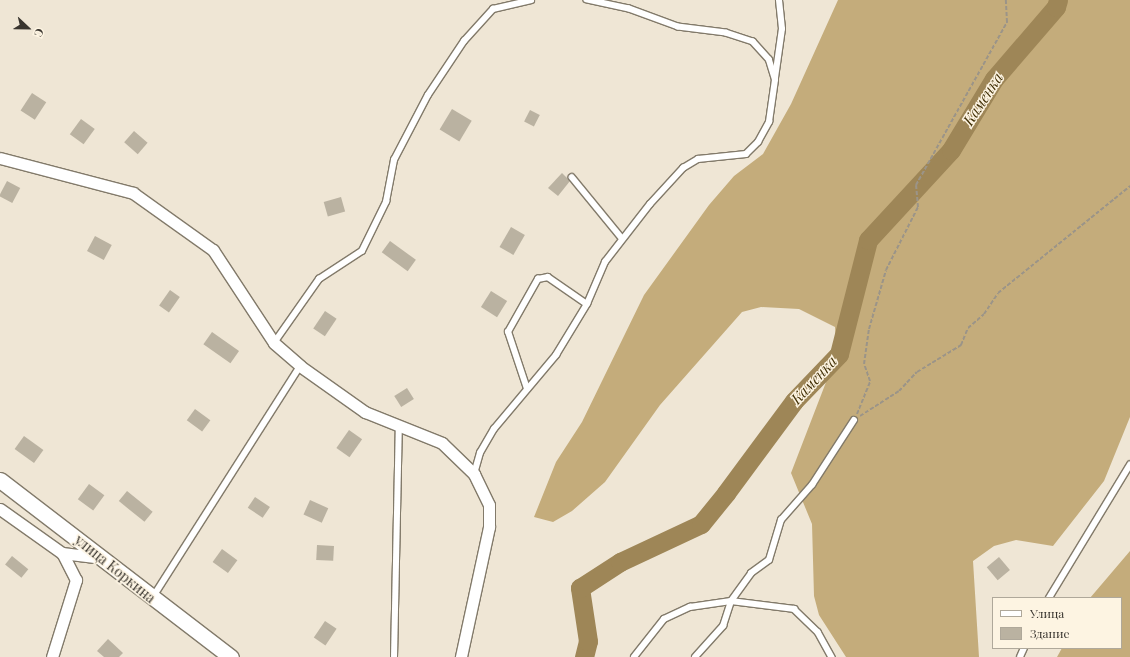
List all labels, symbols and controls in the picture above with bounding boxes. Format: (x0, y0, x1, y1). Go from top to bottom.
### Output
north arrow (8, 8, 48, 48)
text: С (31, 26, 48, 39)
water label: Каменка (959, 69, 1007, 129)
water label: Каменка (787, 352, 841, 408)
street label: улица Коркина (71, 531, 159, 607)
legend (992, 597, 1122, 649)
text: Улица (1030, 605, 1064, 621)
text: Здание (1030, 625, 1070, 641)

